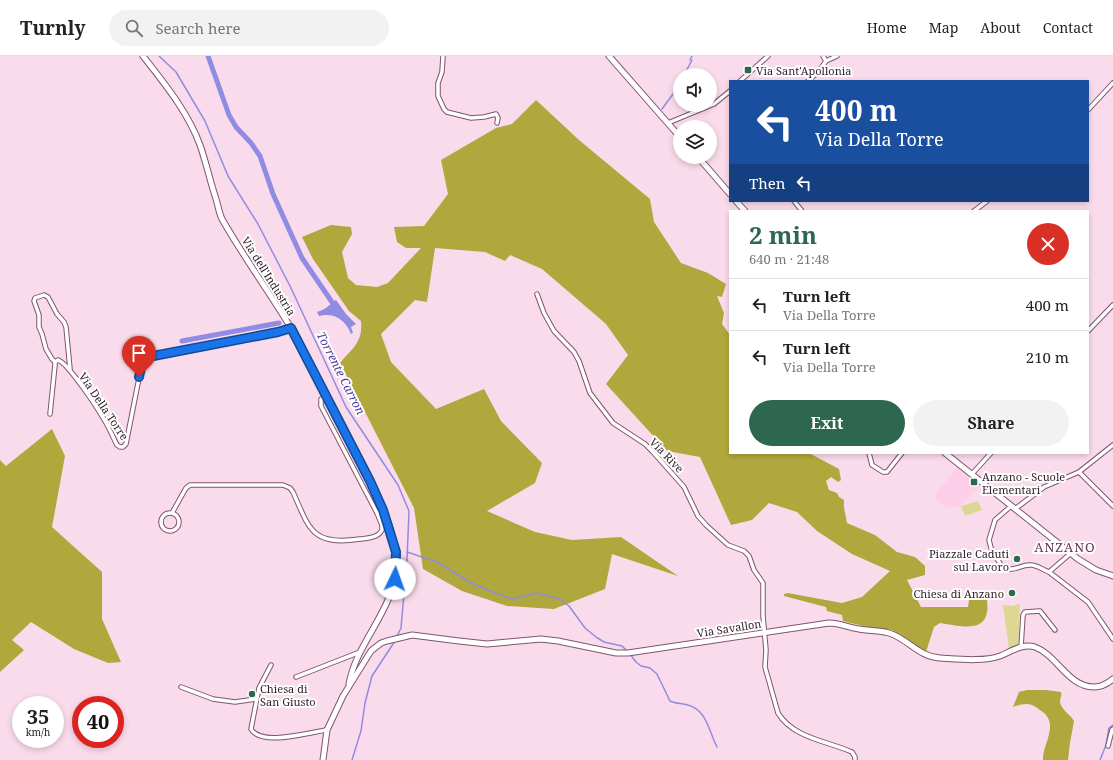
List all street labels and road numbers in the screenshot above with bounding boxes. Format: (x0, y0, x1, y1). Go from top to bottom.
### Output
street label: Via dell'Industria (239, 234, 299, 318)
street label: Via Della Torre (76, 369, 132, 443)
street label: Via Rive (647, 434, 687, 476)
street label: Via Savallon (696, 616, 762, 640)

